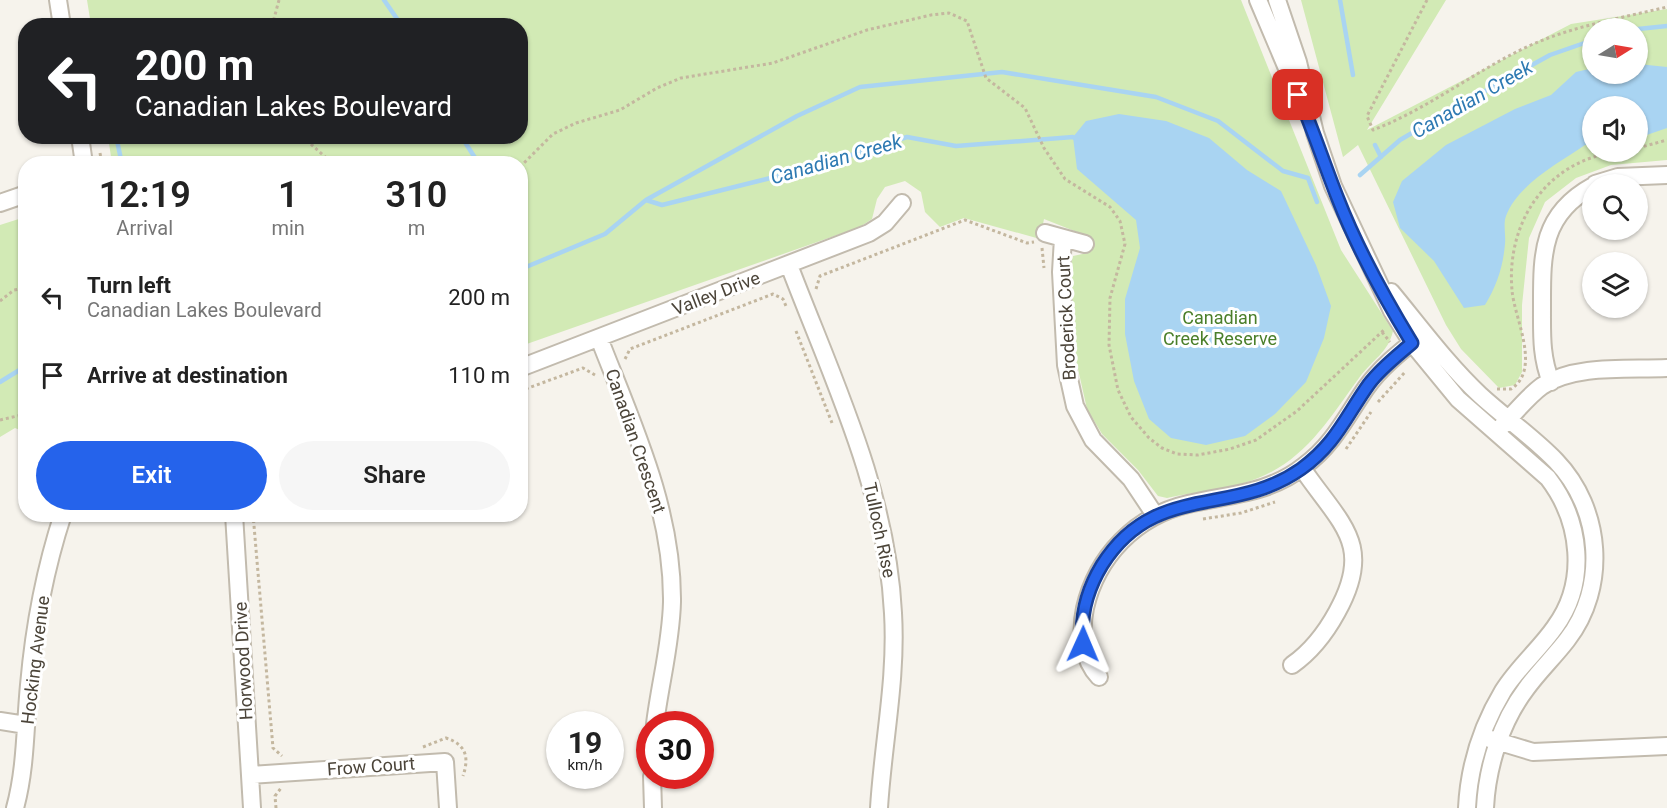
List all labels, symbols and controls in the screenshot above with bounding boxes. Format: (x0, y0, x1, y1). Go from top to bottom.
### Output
north arrow (1582, 18, 1648, 84)
map controls (1582, 18, 1648, 318)
text: 200 m (135, 41, 254, 90)
icon: left (36, 42, 114, 120)
water label: Canadian Creek (1407, 54, 1538, 143)
pin (1272, 69, 1323, 120)
icon: arrive (1281, 78, 1314, 111)
text: Canadian Lakes Boulevard (135, 91, 452, 123)
button: sound (1582, 96, 1648, 162)
water label: Canadian Creek (767, 128, 906, 189)
text: 12:19 (99, 174, 191, 216)
text: 1 (278, 174, 298, 216)
text: 310 (386, 174, 447, 216)
button: search (1582, 174, 1648, 240)
text: Arrival (116, 216, 173, 240)
text: min (271, 216, 305, 240)
text: m (408, 216, 425, 240)
button: layers (1582, 252, 1648, 318)
street label: Broderick Court (1052, 255, 1080, 381)
street label: Valley Drive (669, 267, 763, 319)
text: Turn left (87, 273, 171, 298)
icon: left (36, 281, 69, 314)
text: 200 m (448, 285, 510, 310)
text: Canadian Lakes Boulevard (87, 298, 322, 322)
park label: Canadian Creek Reserve (1163, 307, 1277, 349)
icon: arrive (36, 359, 69, 392)
text: Arrive at destination (87, 363, 288, 388)
text: 110 m (448, 363, 510, 388)
street label: Canadian Crescent (601, 366, 671, 516)
button: Exit (36, 441, 267, 510)
button: Share (279, 441, 510, 510)
street label: Tulloch Rise (860, 480, 900, 580)
street label: Hocking Avenue (17, 594, 53, 726)
street label: Horwood Drive (229, 601, 257, 721)
position arrow (1051, 612, 1115, 676)
speed limit sign: 30 (636, 711, 714, 789)
text: 19 (568, 725, 602, 760)
street label: Frow Court (326, 752, 416, 780)
text: km/h (567, 756, 603, 774)

